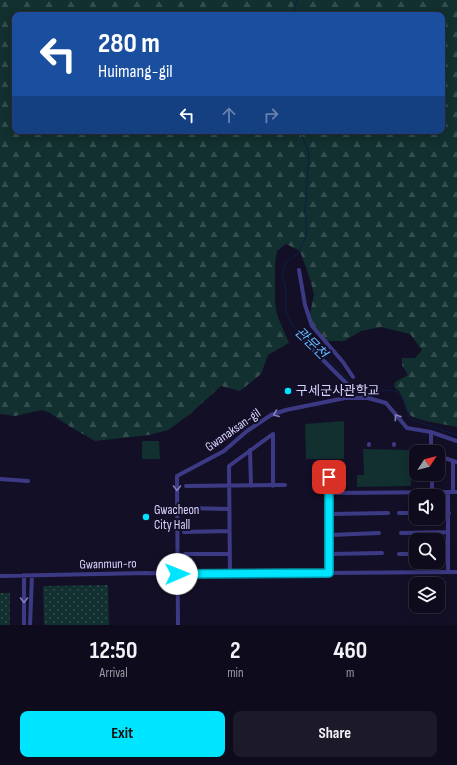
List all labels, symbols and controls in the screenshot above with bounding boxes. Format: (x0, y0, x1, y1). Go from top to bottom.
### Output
text: 280 m (98, 27, 160, 60)
icon: left (32, 28, 84, 80)
text: Huimang-gil (98, 61, 173, 82)
icon: left (176, 104, 198, 126)
icon: ahead (218, 104, 240, 126)
icon: right (260, 104, 282, 126)
water label: 관문천 (291, 323, 332, 363)
place label: 구세군사관학교 (296, 383, 380, 399)
marker: 구세군사관학교 (283, 386, 293, 396)
street label: Gwanaksan-gil (202, 405, 264, 455)
one-way arrow (273, 409, 280, 417)
one-way arrow (395, 414, 402, 421)
north arrow (409, 445, 445, 481)
map controls (409, 445, 445, 613)
pin (312, 460, 346, 494)
icon: arrive (318, 466, 340, 488)
one-way arrow (173, 485, 181, 491)
button: sound (409, 489, 445, 525)
place label: Gwacheon City Hall (154, 502, 199, 533)
marker: Gwacheon City Hall (141, 512, 151, 522)
button: search (409, 533, 445, 569)
position arrow (156, 553, 198, 595)
street label: Gwanmun-ro (79, 556, 137, 572)
button: layers (409, 577, 445, 613)
one-way arrow (20, 597, 28, 603)
text: 12:50 (90, 636, 137, 665)
text: 2 (230, 636, 241, 665)
text: 460 (333, 636, 367, 665)
text: Arrival (100, 665, 128, 681)
text: min (227, 665, 243, 681)
text: m (346, 665, 354, 681)
button: Exit (20, 711, 225, 757)
button: Share (233, 711, 437, 757)

